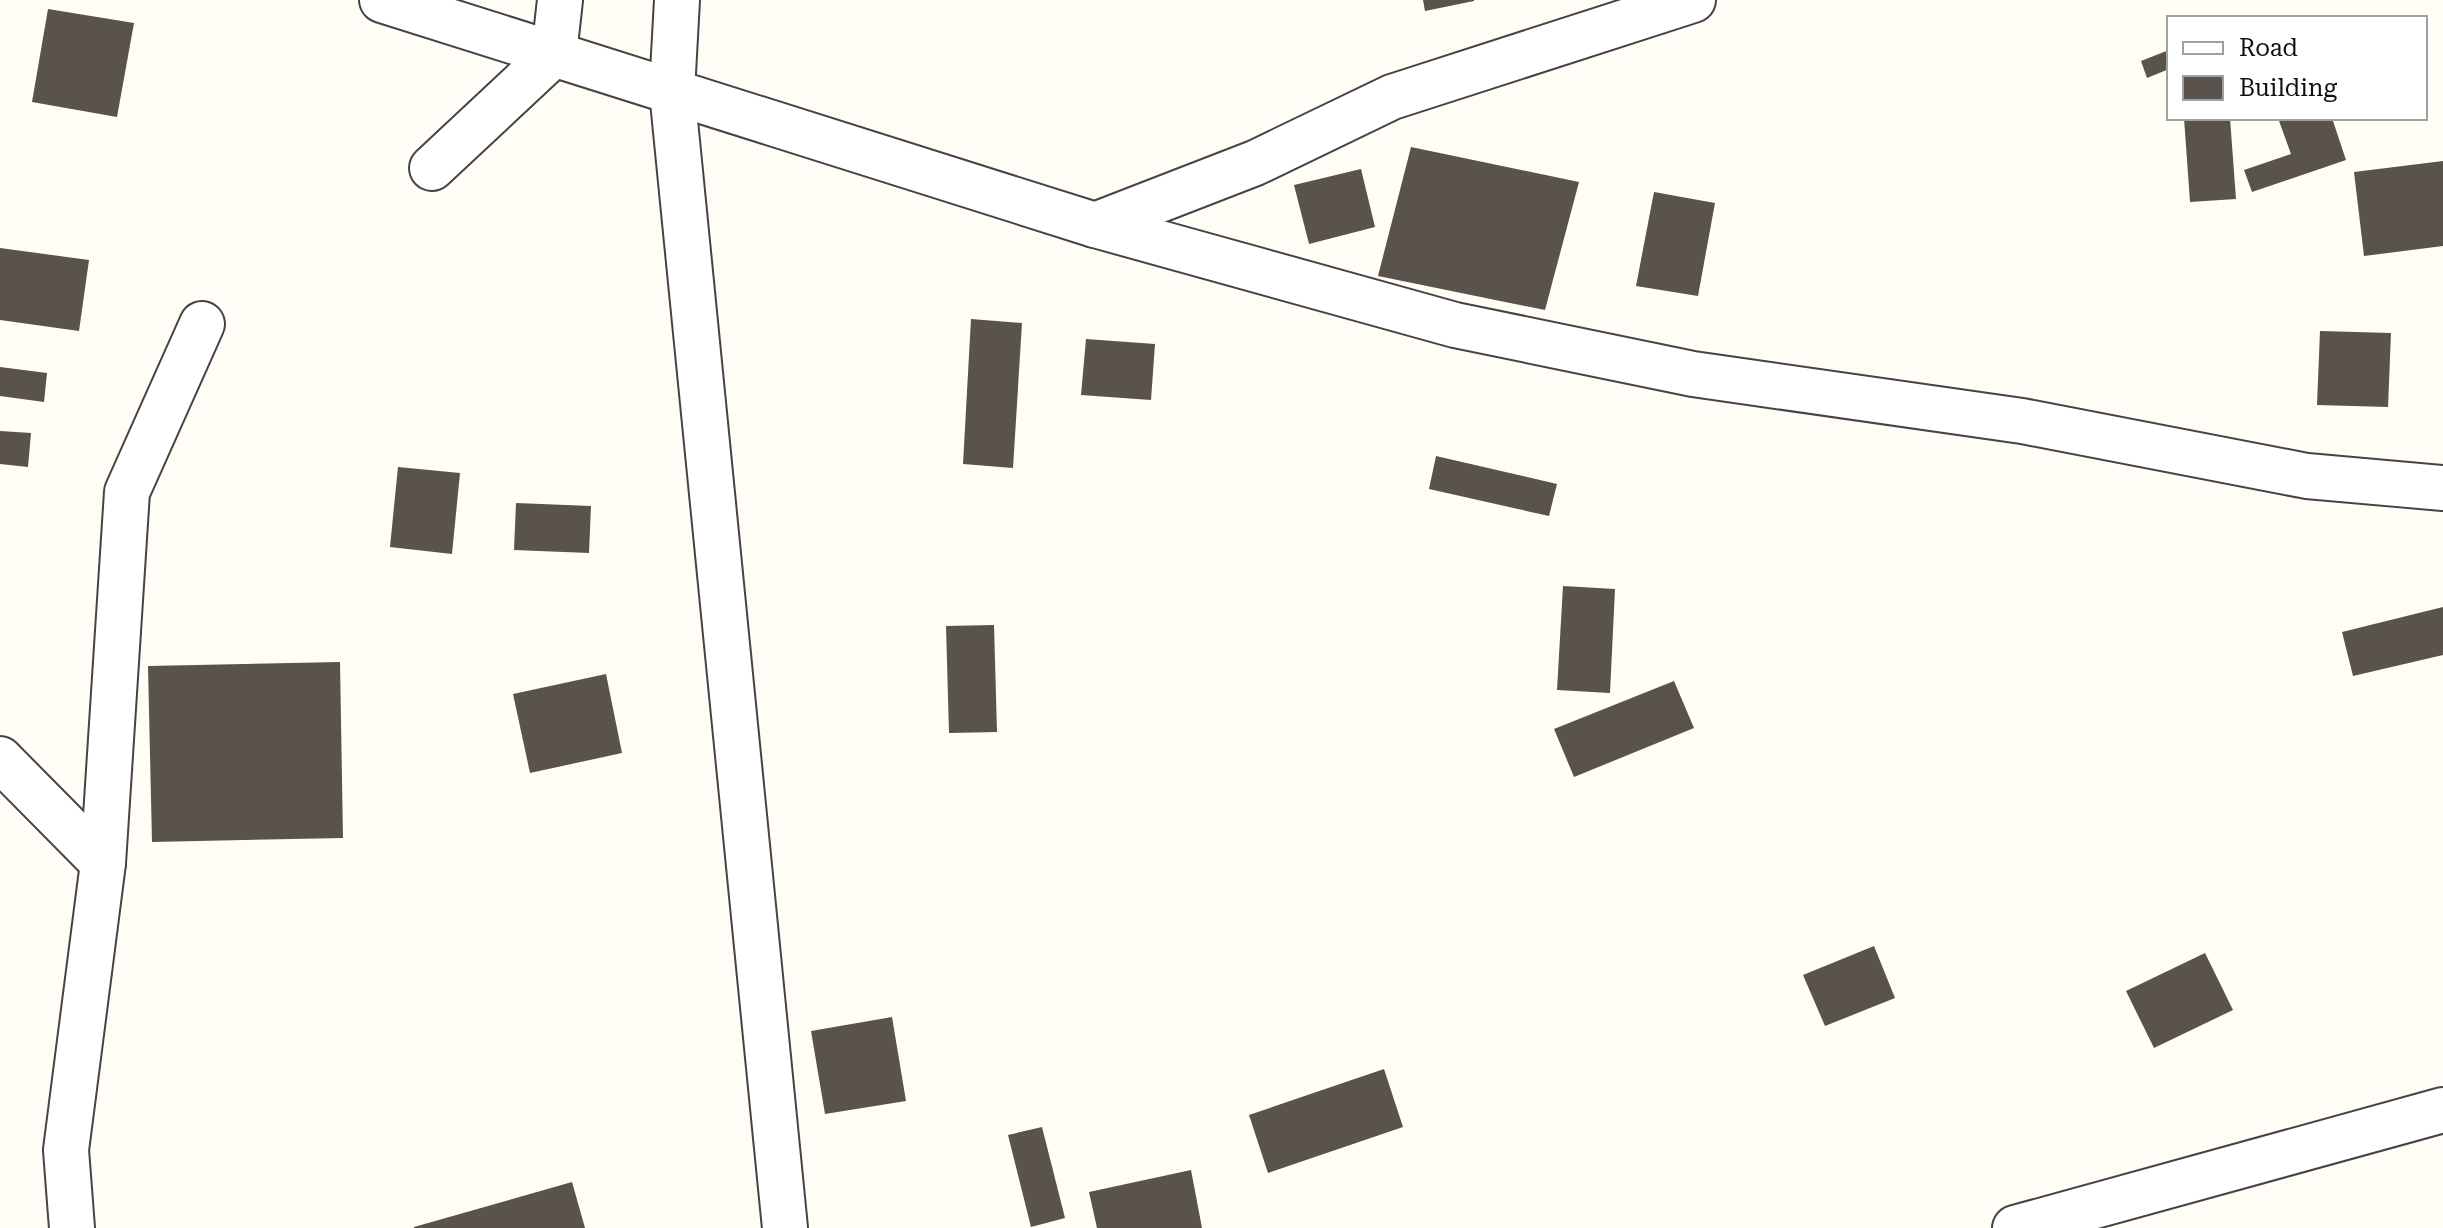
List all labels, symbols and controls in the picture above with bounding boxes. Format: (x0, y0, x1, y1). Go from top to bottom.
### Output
legend (2167, 16, 2427, 120)
text: Road (2239, 34, 2298, 62)
text: Building (2239, 74, 2337, 102)

